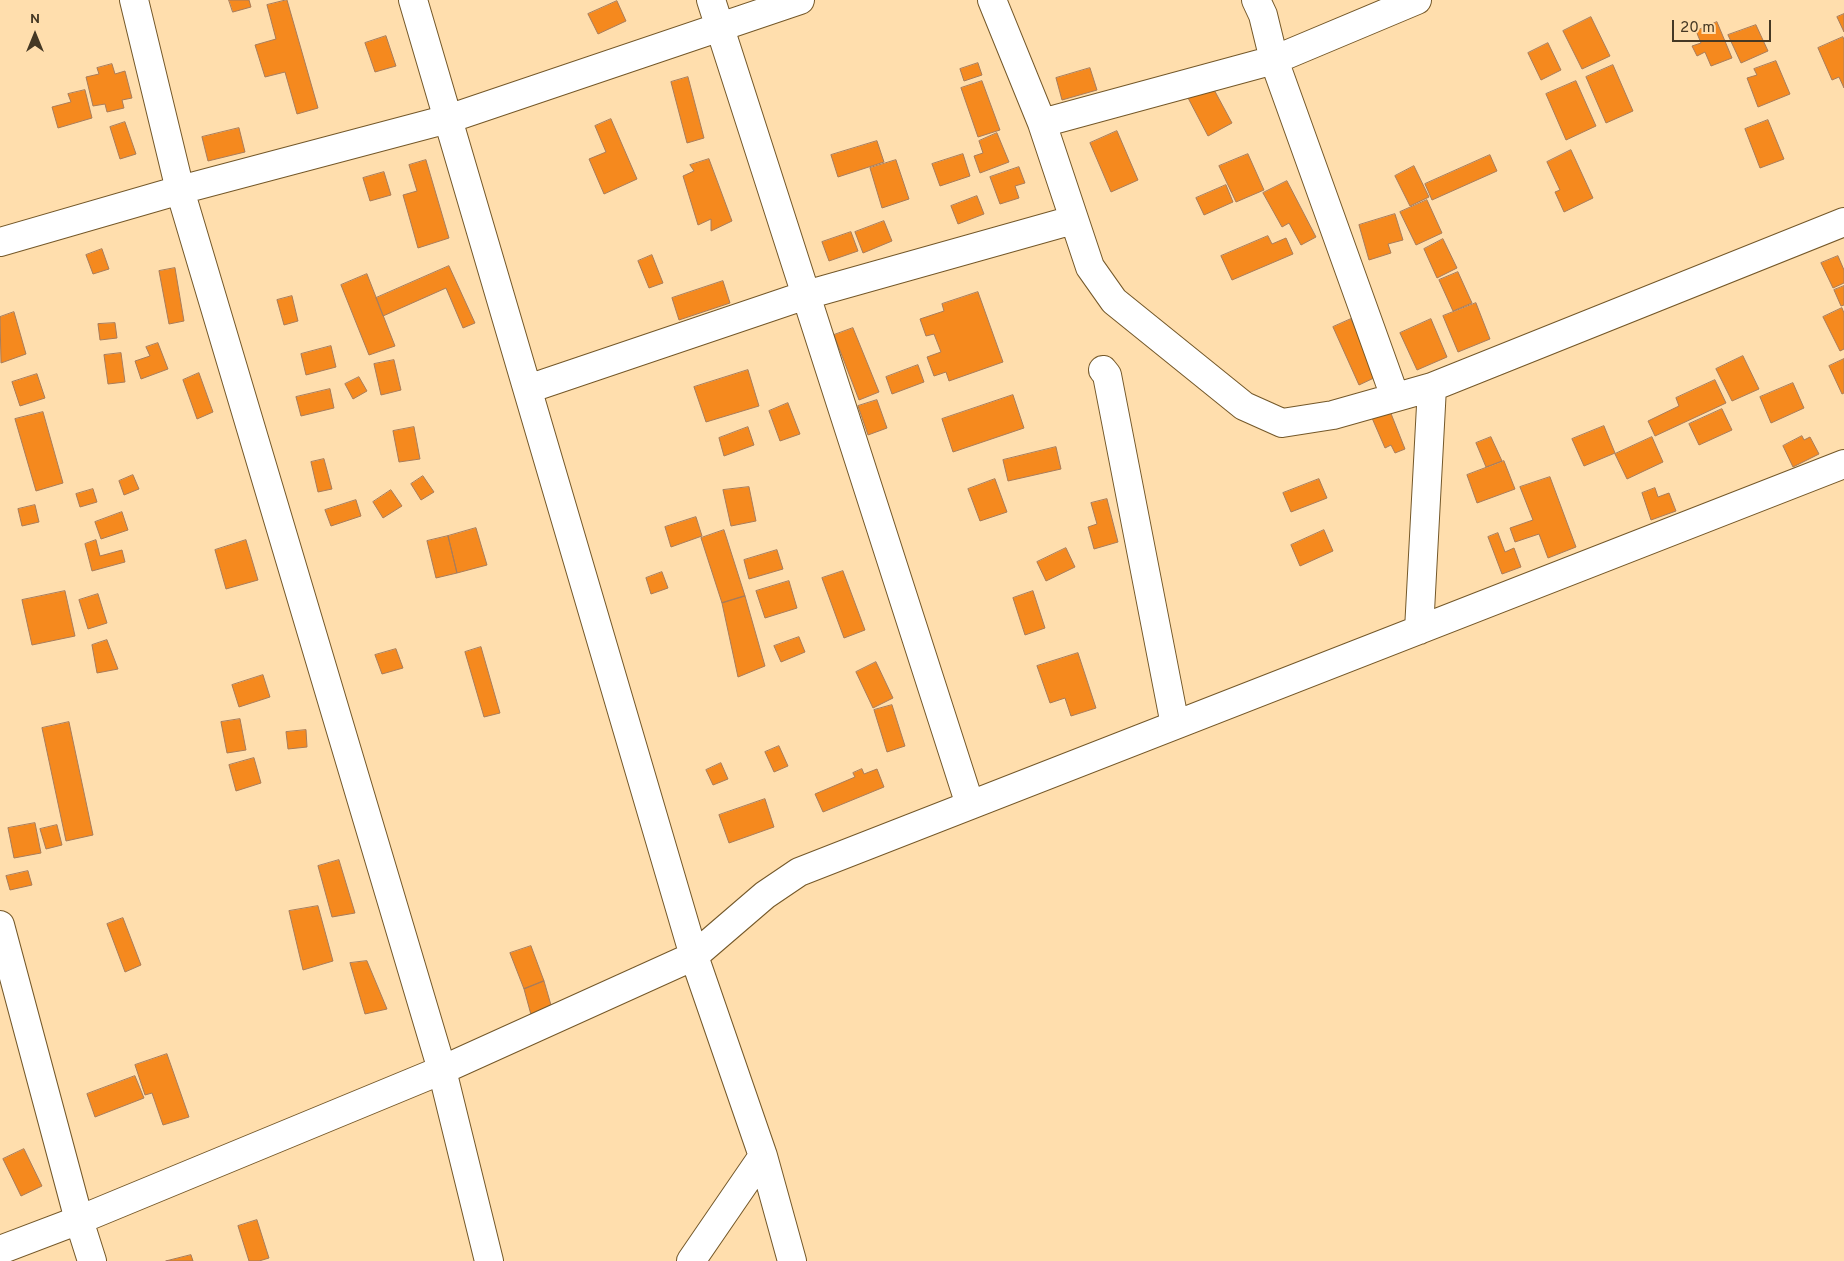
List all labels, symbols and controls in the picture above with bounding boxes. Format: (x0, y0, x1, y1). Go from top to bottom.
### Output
north arrow (10, 10, 60, 60)
scale bar (1674, 10, 1773, 42)
text: N (30, 11, 40, 28)
text: 20 m (1680, 19, 1715, 38)

